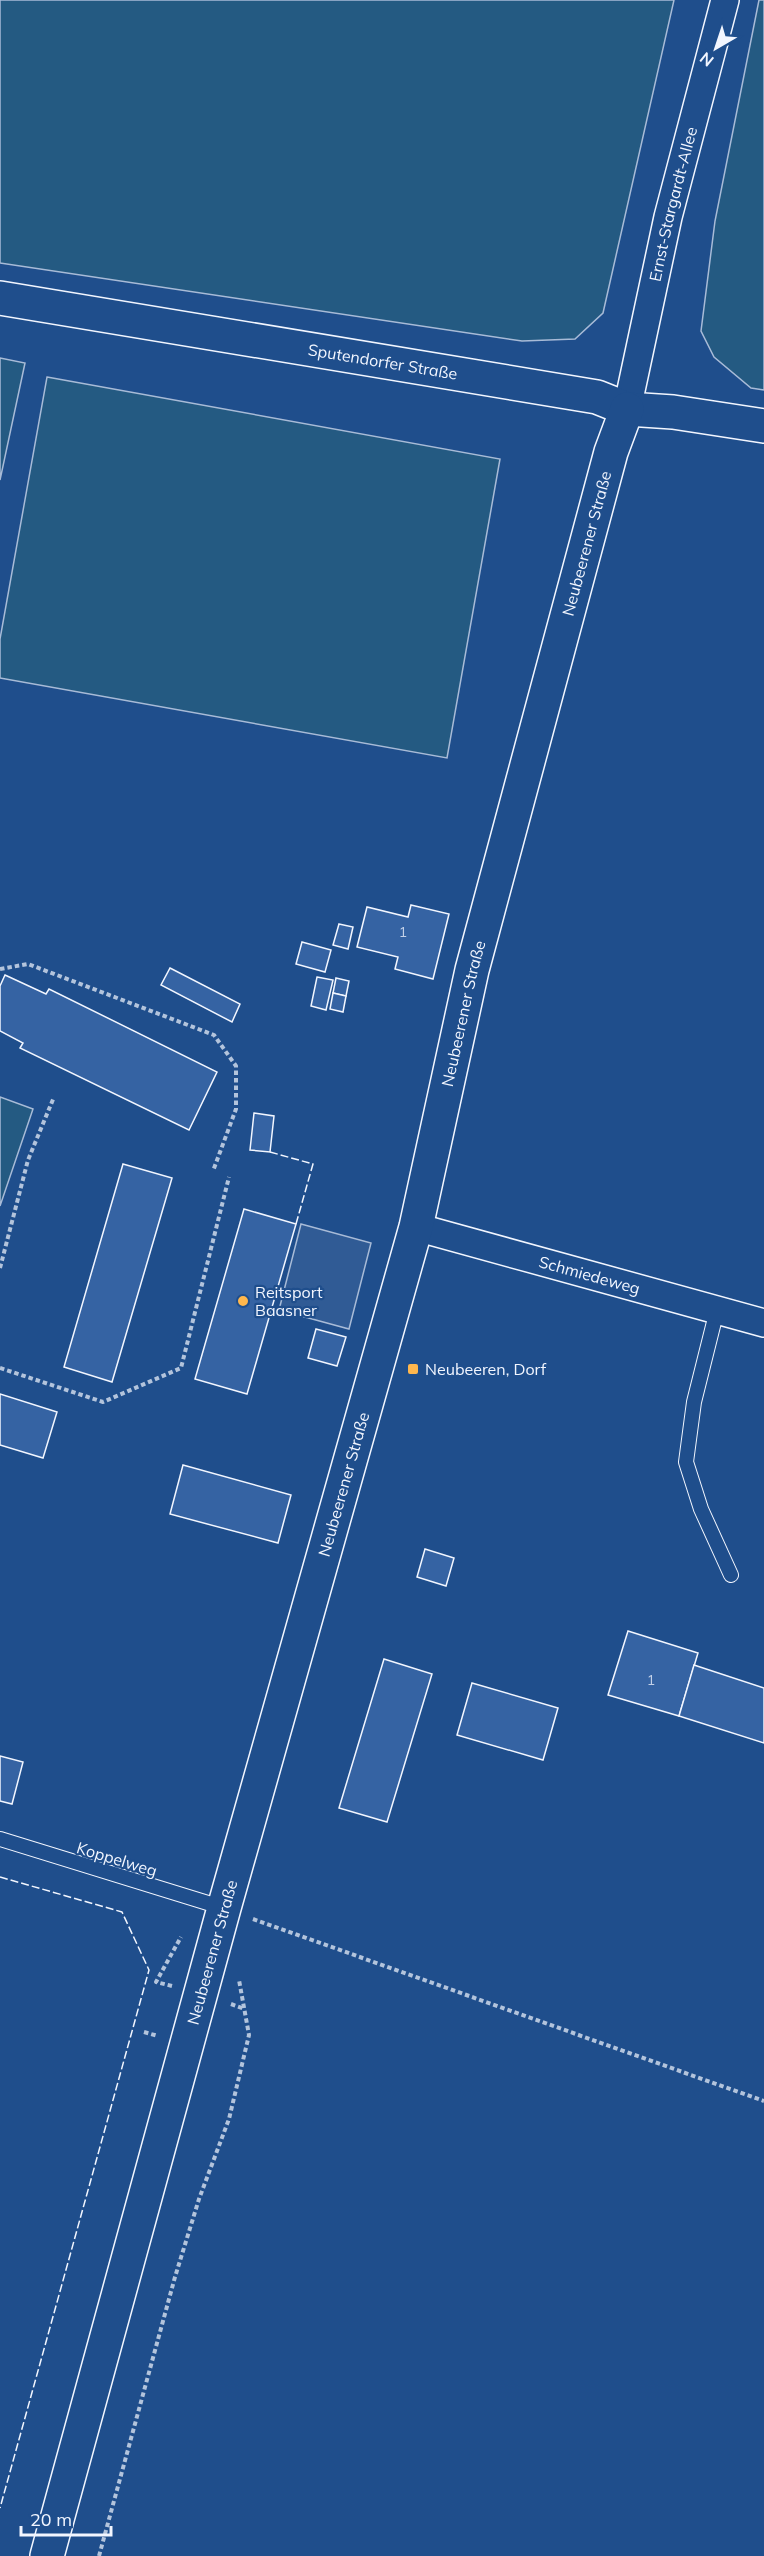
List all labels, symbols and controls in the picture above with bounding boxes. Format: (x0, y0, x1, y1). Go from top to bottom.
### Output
north arrow (686, 18, 746, 78)
text: N (696, 48, 718, 71)
street label: Ernst-Stargardt-Allee (644, 124, 701, 283)
street label: Sputendorfer Straße (307, 339, 459, 384)
street label: Neubeerener Straße (557, 469, 615, 618)
house number: 1 (399, 923, 407, 941)
street label: Neubeerener Straße (437, 938, 490, 1088)
street label: Schmiedeweg (537, 1251, 642, 1298)
place label: Reitsport Baasner (255, 1282, 323, 1320)
marker: Reitsport Baasner (236, 1294, 250, 1308)
place label: Neubeeren, Dorf (425, 1359, 547, 1379)
marker: Neubeeren, Dorf (406, 1362, 420, 1376)
street label: Neubeerener Straße (314, 1410, 373, 1559)
house number: 1 (647, 1671, 655, 1689)
street label: Koppelweg (74, 1837, 160, 1881)
street label: Neubeerener Straße (183, 1877, 241, 2027)
scale bar (21, 2499, 111, 2537)
text: 20 m (30, 2508, 72, 2531)

